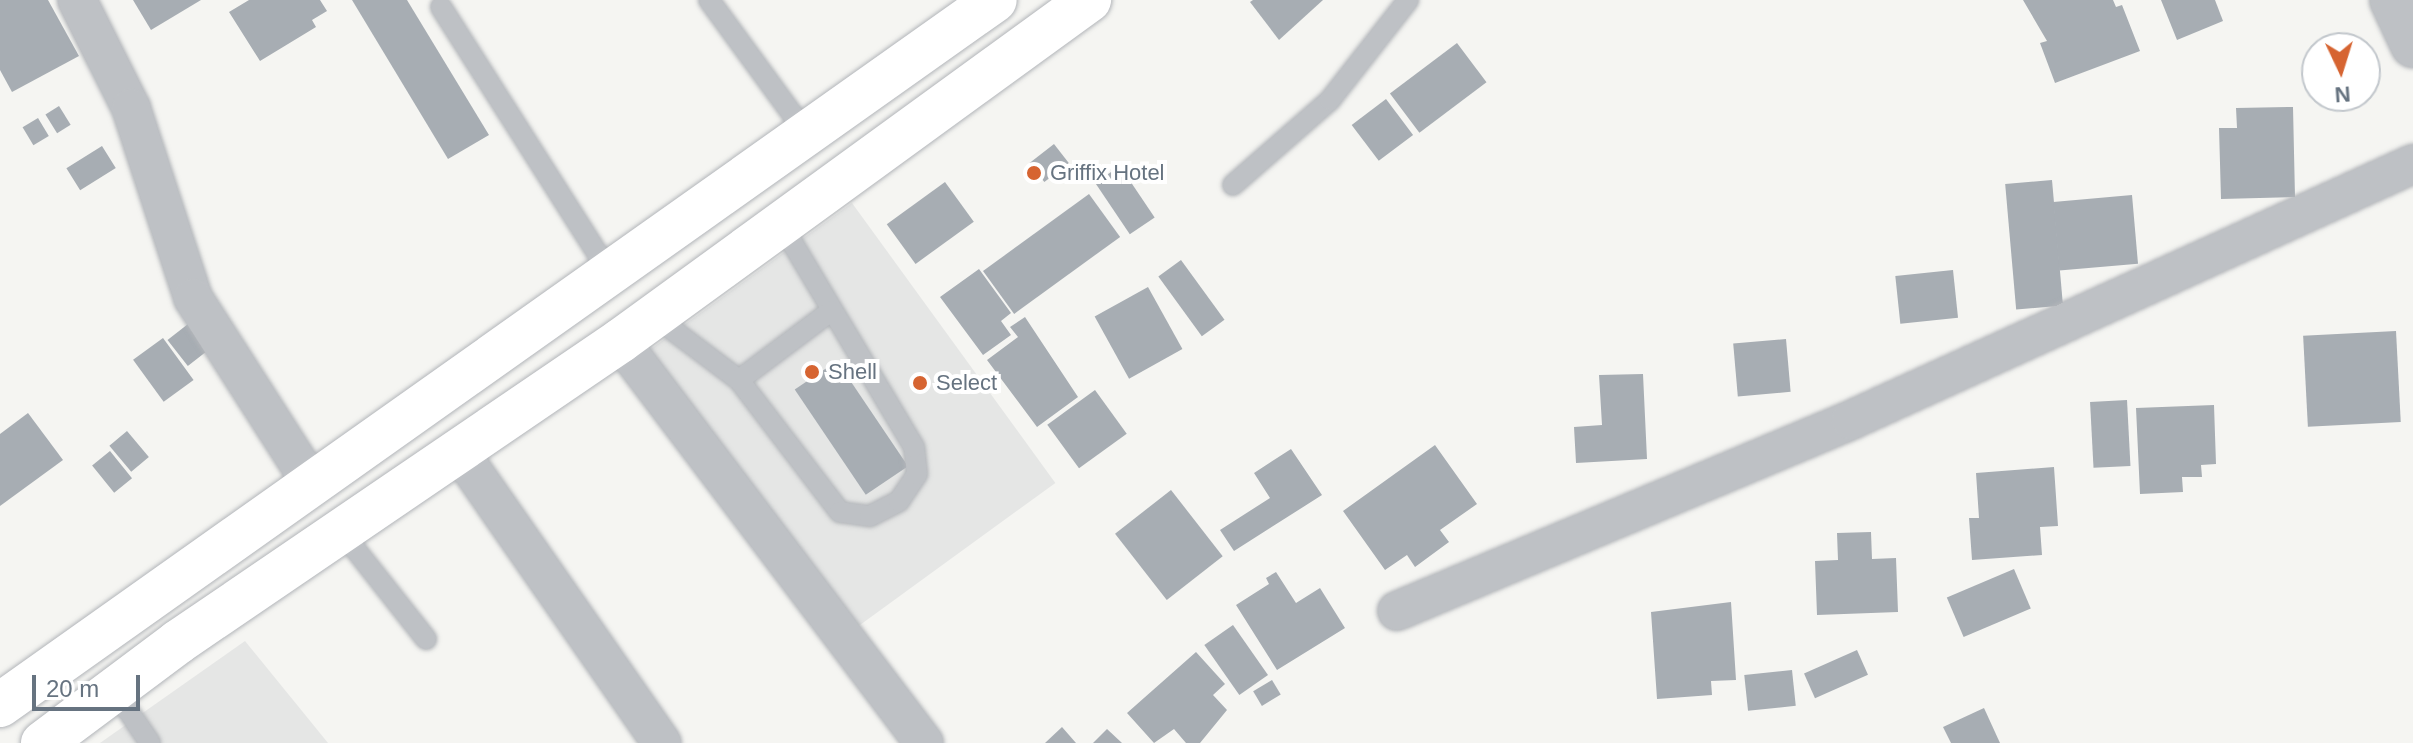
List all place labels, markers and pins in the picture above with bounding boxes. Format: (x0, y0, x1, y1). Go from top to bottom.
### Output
place label: Griffix Hotel (1050, 160, 1165, 186)
marker: Griffix Hotel (1025, 164, 1043, 182)
place label: Shell (828, 359, 877, 385)
marker: Shell (803, 363, 821, 381)
place label: Select (936, 370, 997, 396)
marker: Select (911, 374, 929, 392)

